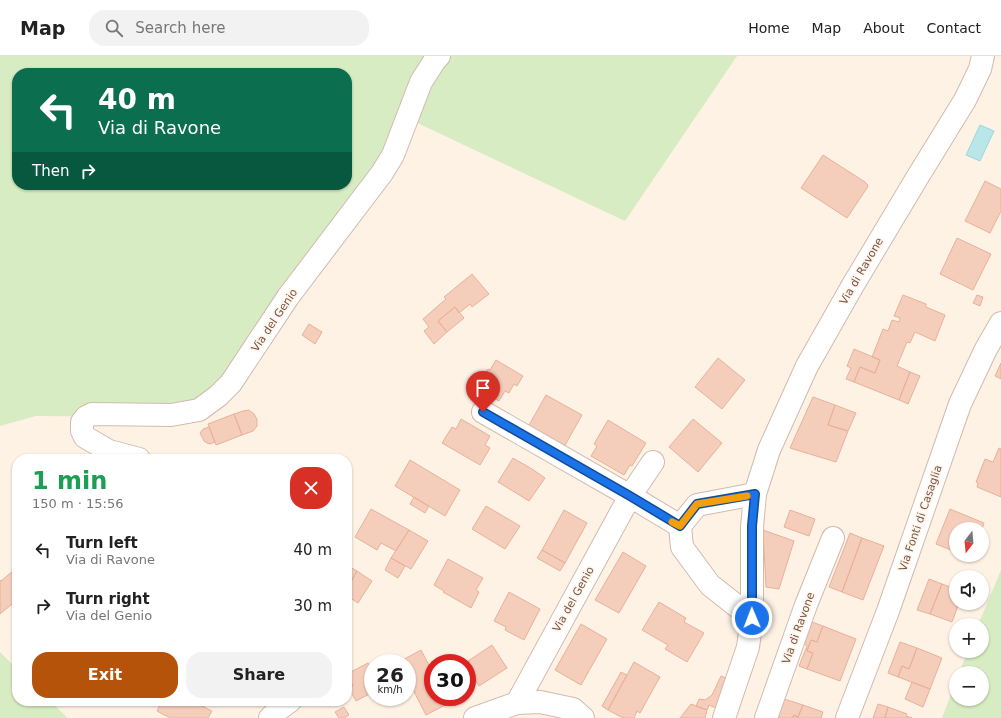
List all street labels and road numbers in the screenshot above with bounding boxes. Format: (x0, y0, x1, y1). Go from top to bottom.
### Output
street label: Via di Ravone (837, 235, 886, 307)
street label: Via del Genio (249, 286, 300, 354)
street label: Via Fonti di Casaglia (896, 463, 945, 573)
street label: Via del Genio (550, 564, 597, 634)
street label: Via di Ravone (779, 590, 818, 666)

